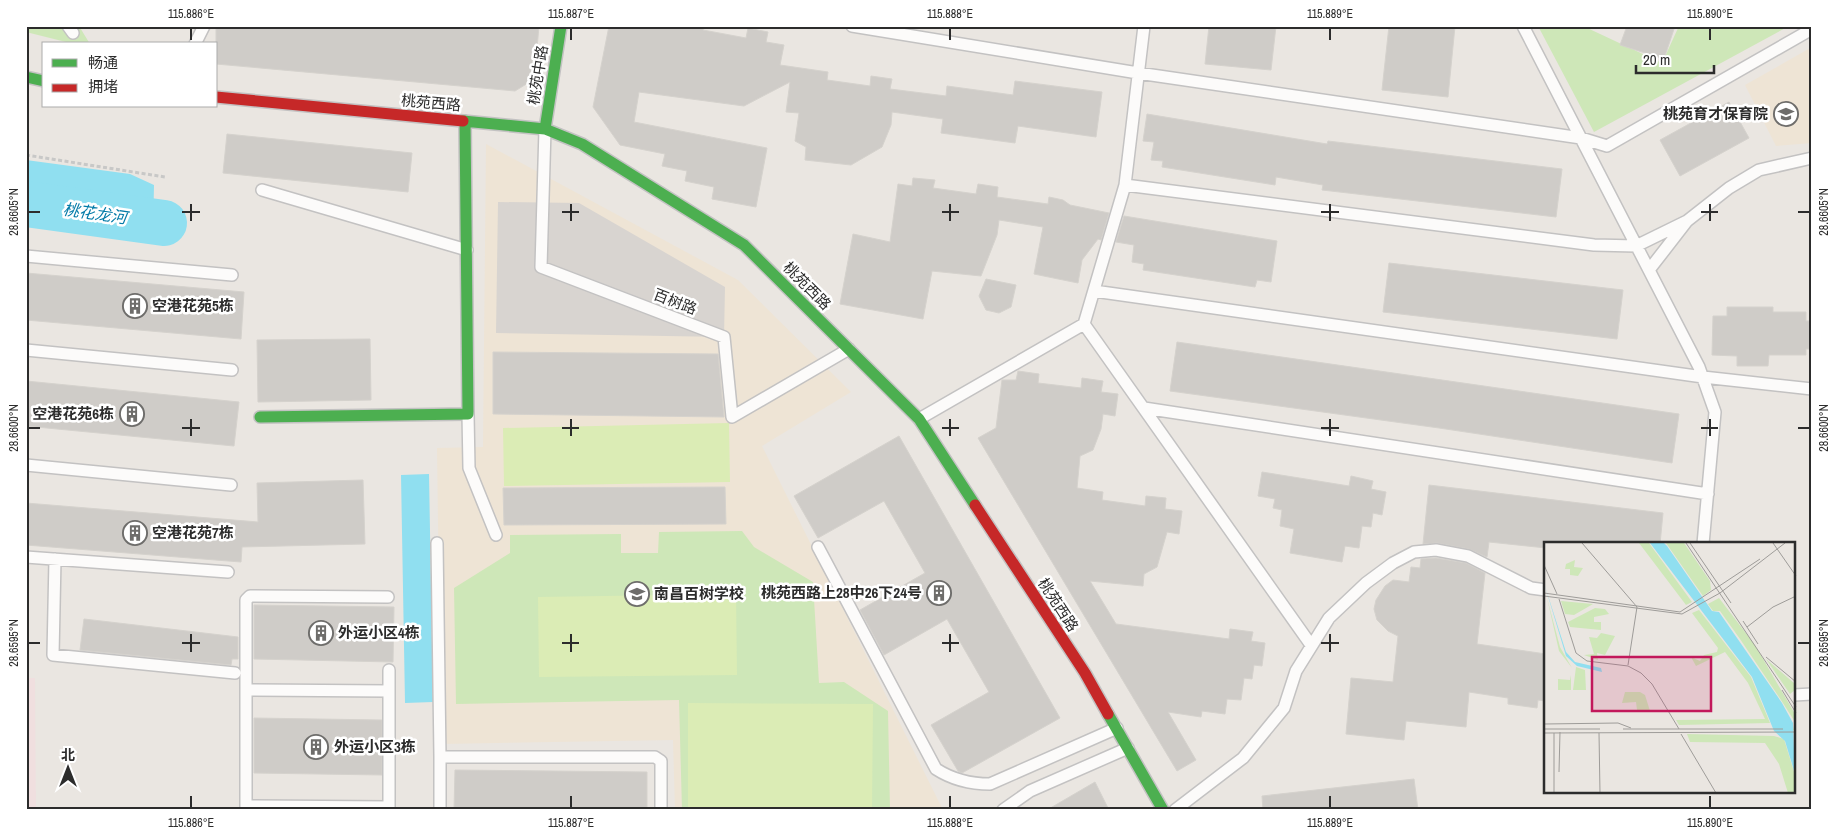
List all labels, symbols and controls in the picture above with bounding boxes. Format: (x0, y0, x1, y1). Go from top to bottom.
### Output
text: 115.886°E (168, 6, 214, 22)
text: 115.887°E (548, 6, 594, 22)
text: 115.888°E (927, 6, 973, 22)
text: 115.889°E (1307, 6, 1353, 22)
text: 115.890°E (1687, 6, 1733, 22)
legend (42, 42, 218, 108)
scale bar (1636, 42, 1713, 74)
street label: 桃苑中路 (522, 44, 553, 106)
text: 20 m (1643, 49, 1670, 70)
text: 畅通 (88, 52, 118, 73)
text: 拥堵 (88, 76, 118, 97)
street label: 桃苑西路 (400, 89, 462, 116)
school or university icon: 桃苑育才保育院 (1773, 101, 1799, 127)
place label: 桃苑育才保育院 (1663, 103, 1768, 124)
text: 28.6605°N (6, 188, 22, 236)
text: 28.6605°N (1816, 188, 1832, 236)
water label: 桃花龙河 (62, 198, 131, 229)
street label: 桃苑西路 (779, 257, 836, 314)
street label: 百树路 (650, 284, 700, 319)
building icon: 空港花苑5栋 (122, 293, 148, 319)
place label: 空港花苑5栋 (152, 295, 234, 316)
building icon: 空港花苑6栋 (119, 401, 145, 427)
place label: 空港花苑6栋 (32, 403, 114, 424)
text: 28.6600°N (6, 404, 22, 452)
text: 28.6600°N (1816, 404, 1832, 452)
building icon: 空港花苑7栋 (122, 520, 148, 546)
place label: 空港花苑7栋 (152, 522, 234, 543)
inset map (1544, 542, 1796, 794)
street label: 桃苑西路 (1033, 574, 1084, 636)
building icon: 桃苑西路上28中26下24号 (926, 580, 952, 606)
school or university icon: 南昌百树学校 (624, 581, 650, 607)
place label: 桃苑西路上28中26下24号 (761, 582, 922, 603)
place label: 南昌百树学校 (654, 583, 744, 604)
text: 28.6595°N (6, 619, 22, 667)
text: 28.6595°N (1816, 619, 1832, 667)
building icon: 外运小区4栋 (308, 620, 334, 646)
place label: 外运小区4栋 (338, 622, 420, 643)
building icon: 外运小区3栋 (303, 734, 329, 760)
place label: 外运小区3栋 (334, 736, 416, 757)
north arrow (42, 744, 92, 794)
text: 北 (61, 746, 75, 764)
text: 115.886°E (168, 815, 214, 831)
text: 115.887°E (548, 815, 594, 831)
text: 115.888°E (927, 815, 973, 831)
text: 115.889°E (1307, 815, 1353, 831)
text: 115.890°E (1687, 815, 1733, 831)

